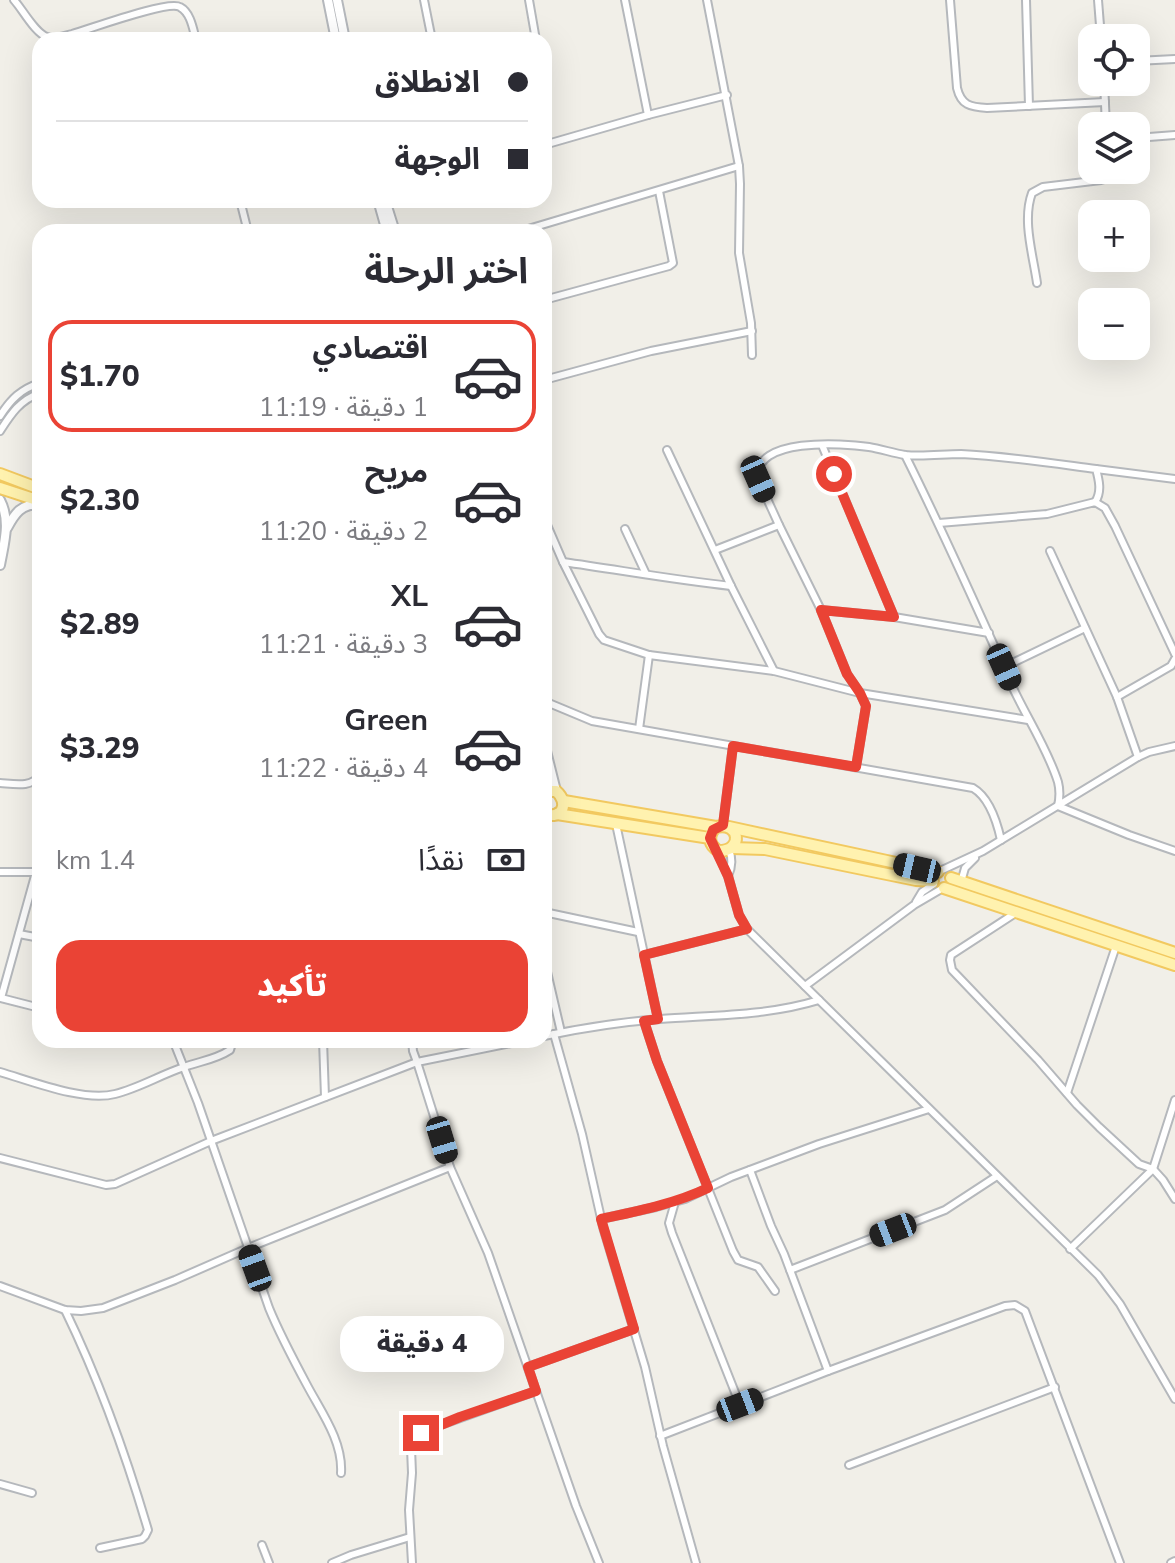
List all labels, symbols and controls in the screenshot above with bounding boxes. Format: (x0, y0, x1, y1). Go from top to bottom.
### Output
map controls (1078, 24, 1150, 360)
button: locate (1078, 24, 1150, 96)
text: الانطلاق (375, 62, 480, 103)
button: layers (1078, 112, 1150, 184)
text: الوجهة (395, 139, 480, 180)
button: + (1078, 200, 1150, 272)
text: اختر الرحلة (365, 247, 528, 296)
button: − (1078, 288, 1150, 360)
text: اقتصادي (313, 328, 428, 369)
icon: car (452, 340, 524, 412)
text: $1.70 (60, 356, 140, 397)
text: 1 دقيقة · 11:19 (259, 390, 428, 425)
text: مريح (365, 452, 428, 493)
car (737, 452, 779, 506)
route start (816, 456, 852, 492)
icon: car (452, 464, 524, 536)
text: $2.30 (60, 480, 140, 521)
text: 2 دقيقة · 11:20 (259, 514, 428, 549)
text: XL (391, 576, 428, 617)
icon: car (452, 588, 524, 660)
text: $2.89 (60, 604, 140, 645)
text: 3 دقيقة · 11:21 (259, 627, 428, 662)
car (983, 640, 1025, 694)
text: Green (344, 700, 428, 741)
icon: car (452, 712, 524, 784)
text: $3.29 (60, 728, 140, 769)
text: 4 دقيقة · 11:22 (259, 751, 428, 786)
icon: cash (484, 838, 528, 882)
text: نقدًا (418, 840, 464, 881)
text: 1.4 km (56, 843, 135, 878)
car (891, 851, 943, 885)
button: تأكيد (56, 940, 528, 1032)
car (424, 1114, 460, 1166)
car (866, 1210, 920, 1250)
car (236, 1241, 274, 1295)
callout: 4 دقيقة (339, 1317, 503, 1373)
text: 4 دقيقة (377, 1326, 467, 1361)
car (713, 1385, 767, 1425)
route end (403, 1415, 439, 1451)

